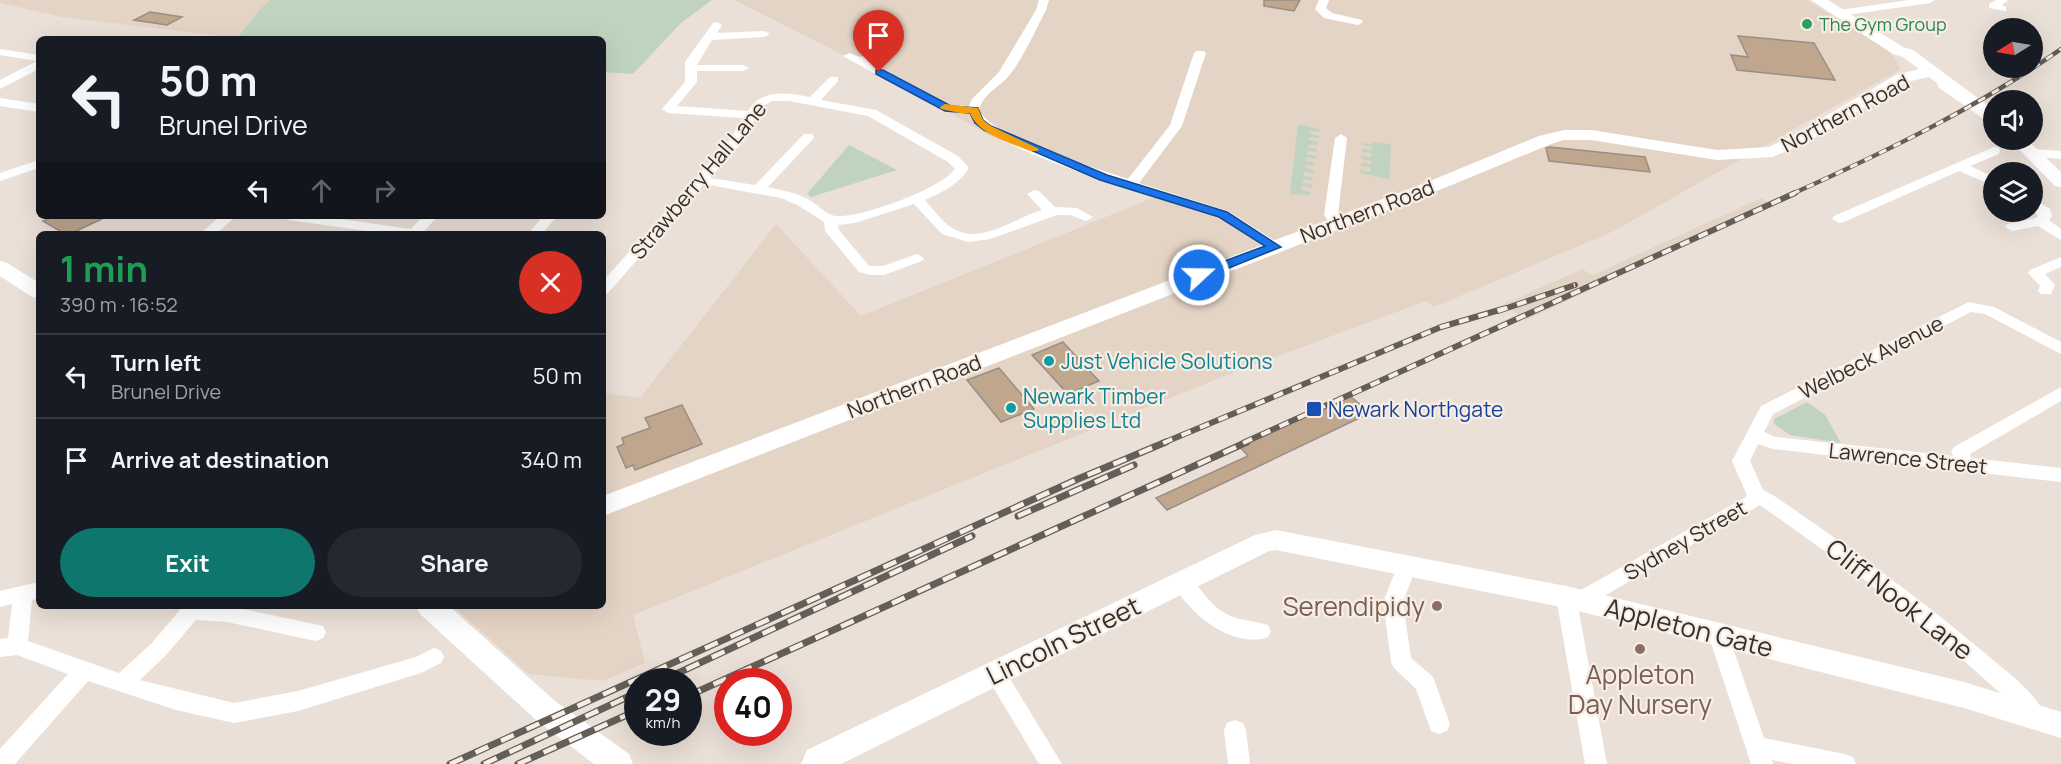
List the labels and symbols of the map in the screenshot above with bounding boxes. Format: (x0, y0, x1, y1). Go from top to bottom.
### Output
pin (853, 10, 904, 72)
place label: The Gym Group (1819, 12, 1947, 36)
marker: The Gym Group (1800, 17, 1814, 31)
north arrow (1983, 18, 2043, 78)
street label: Northern Road (1776, 67, 1914, 159)
street label: Strawberry Hall Lane (624, 95, 772, 265)
street label: Northern Road (1296, 173, 1438, 249)
position arrow (1167, 243, 1231, 307)
street label: Welbeck Avenue (1794, 309, 1948, 405)
place label: Just Vehicle Solutions (1061, 347, 1273, 375)
street label: Northern Road (843, 348, 985, 424)
marker: Just Vehicle Solutions (1042, 354, 1056, 368)
place label: Newark Timber Supplies Ltd (1023, 382, 1167, 434)
place label: Newark Northgate (1328, 395, 1503, 423)
marker: Newark Northgate (1305, 400, 1323, 418)
marker: Newark Timber Supplies Ltd (1004, 401, 1018, 415)
street label: Lawrence Street (1827, 436, 1989, 480)
street label: Sydney Street (1619, 494, 1751, 586)
street label: Cliff Nook Lane (1819, 530, 1981, 668)
street label: Lincoln Street (980, 587, 1146, 693)
place label: Serendipidy (1282, 588, 1425, 624)
street label: Appleton Gate (1601, 589, 1777, 665)
marker: Serendipidy (1430, 599, 1444, 613)
marker: Appleton Day Nursery (1633, 642, 1647, 656)
place label: Appleton Day Nursery (1568, 656, 1712, 722)
speed limit sign: 40 (714, 668, 792, 746)

